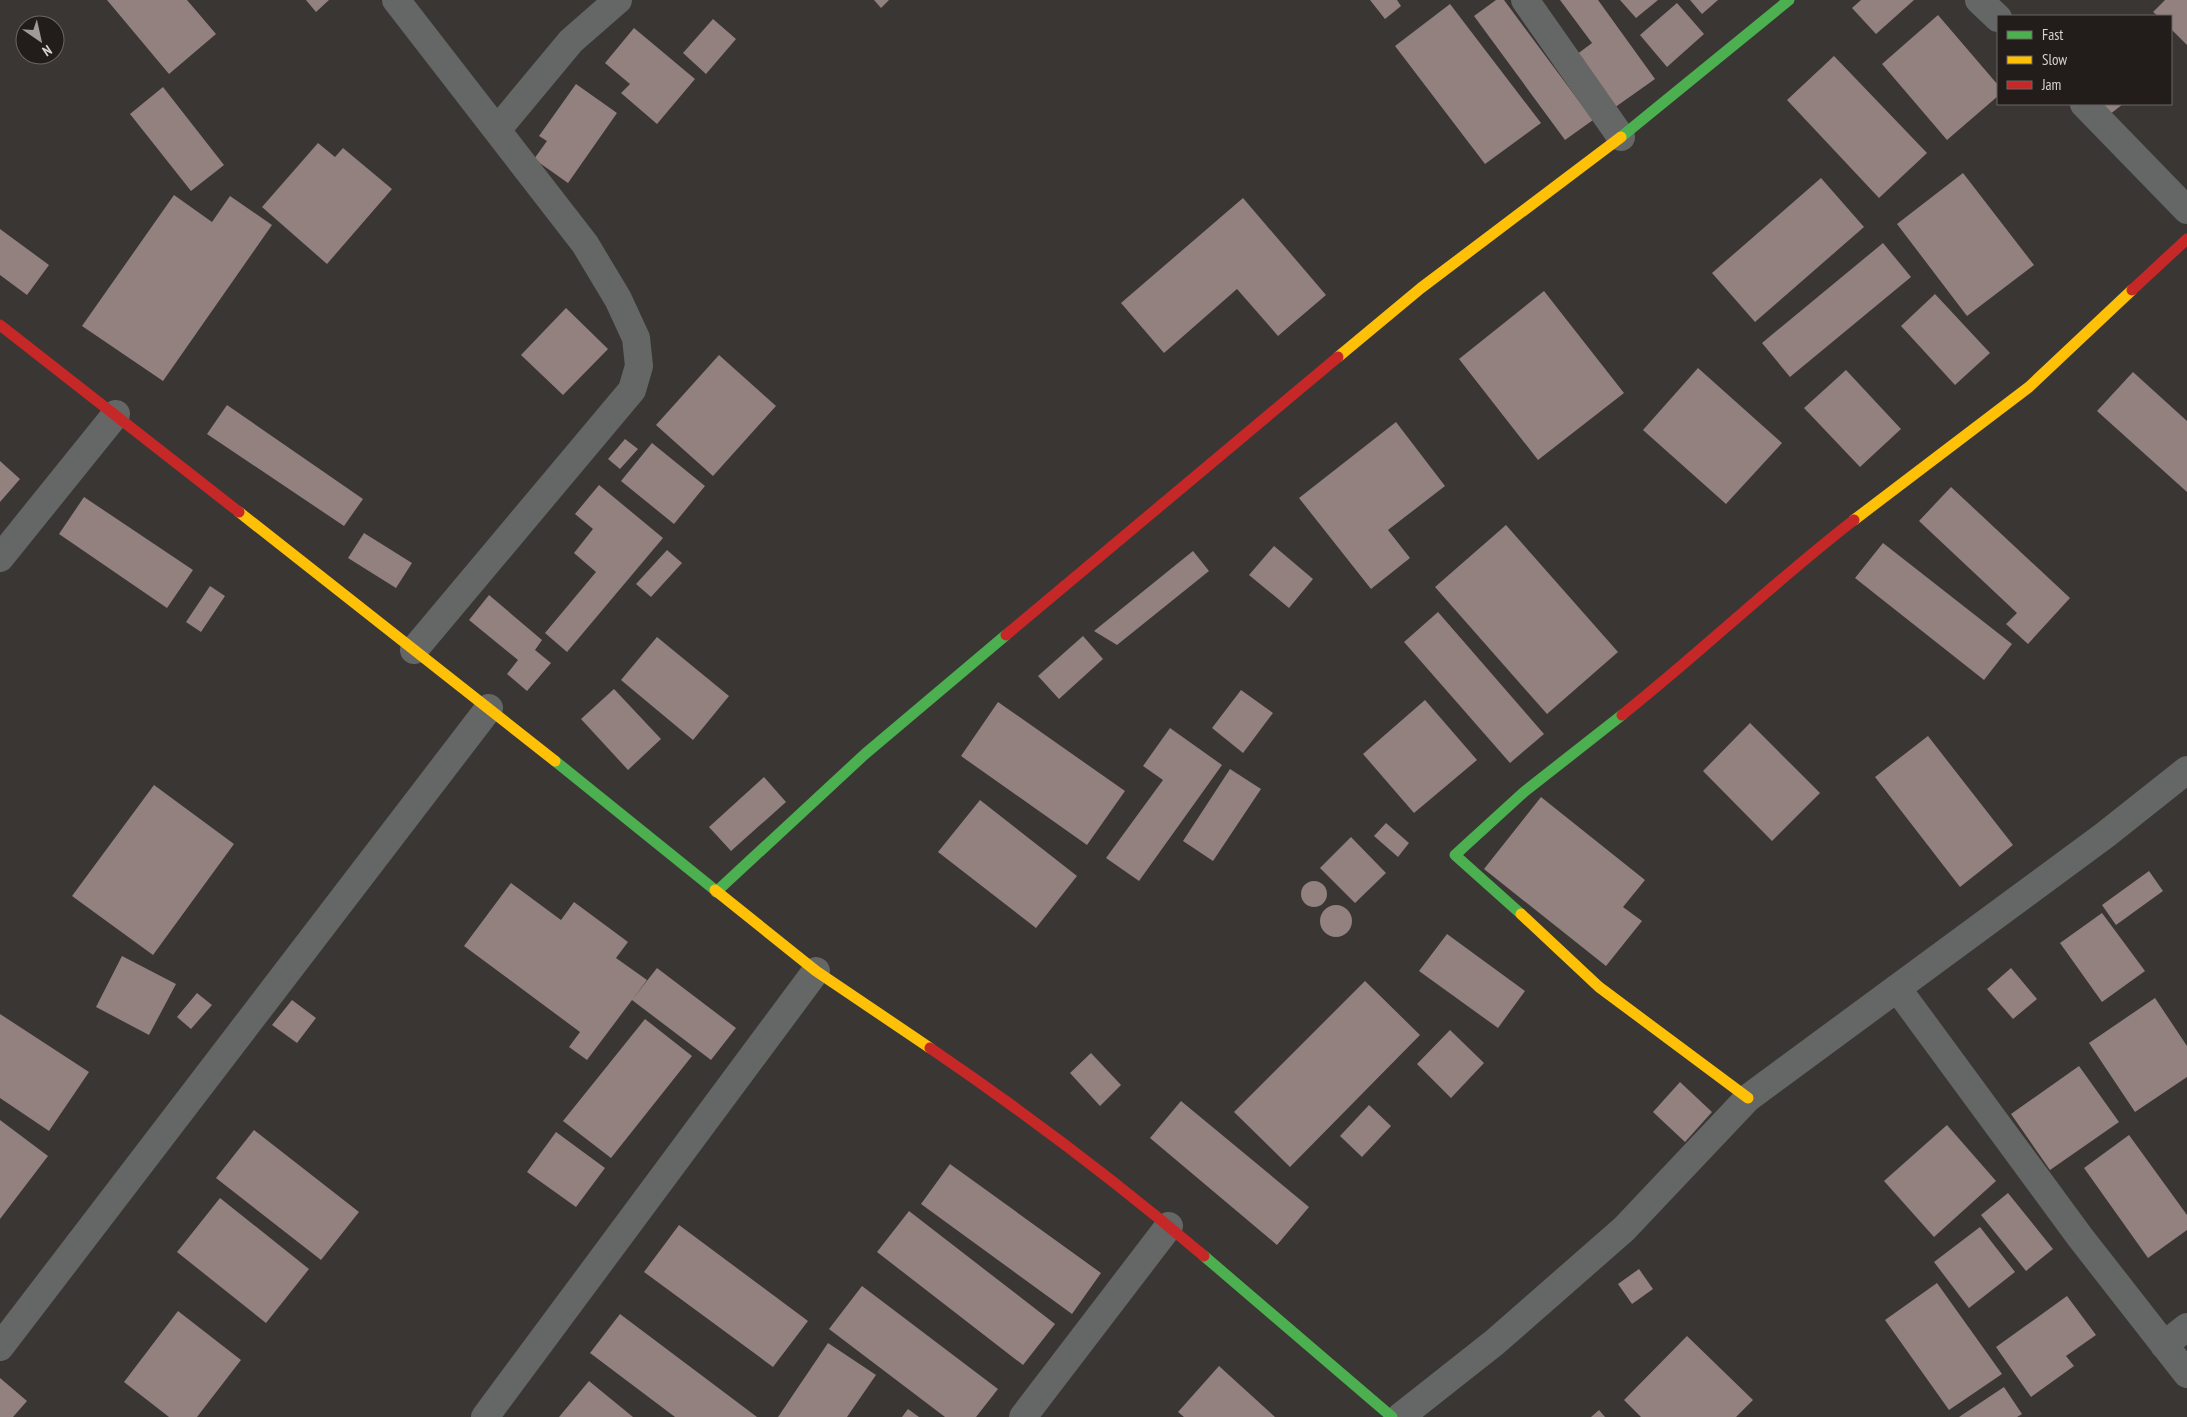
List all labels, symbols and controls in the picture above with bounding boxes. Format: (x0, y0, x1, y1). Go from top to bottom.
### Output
north arrow (15, 15, 65, 65)
legend (1997, 15, 2172, 105)
text: Fast (2042, 25, 2063, 44)
text: N (39, 41, 55, 60)
text: Slow (2042, 50, 2067, 69)
text: Jam (2041, 75, 2061, 94)

